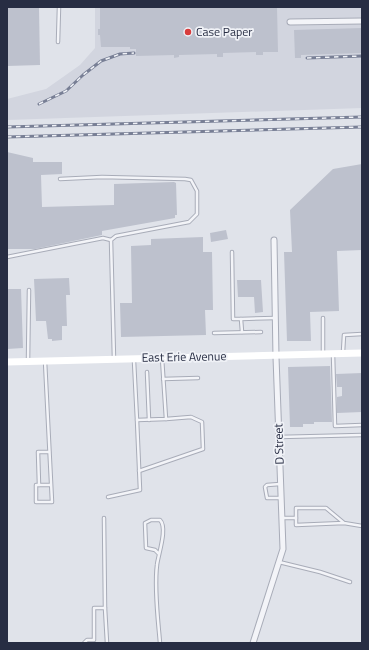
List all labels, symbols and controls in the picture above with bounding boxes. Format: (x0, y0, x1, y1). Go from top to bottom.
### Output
place label: Case Paper (196, 22, 252, 41)
marker: Case Paper (183, 27, 193, 37)
street label: East Erie Avenue (141, 346, 227, 367)
street label: D Street (268, 422, 289, 465)

